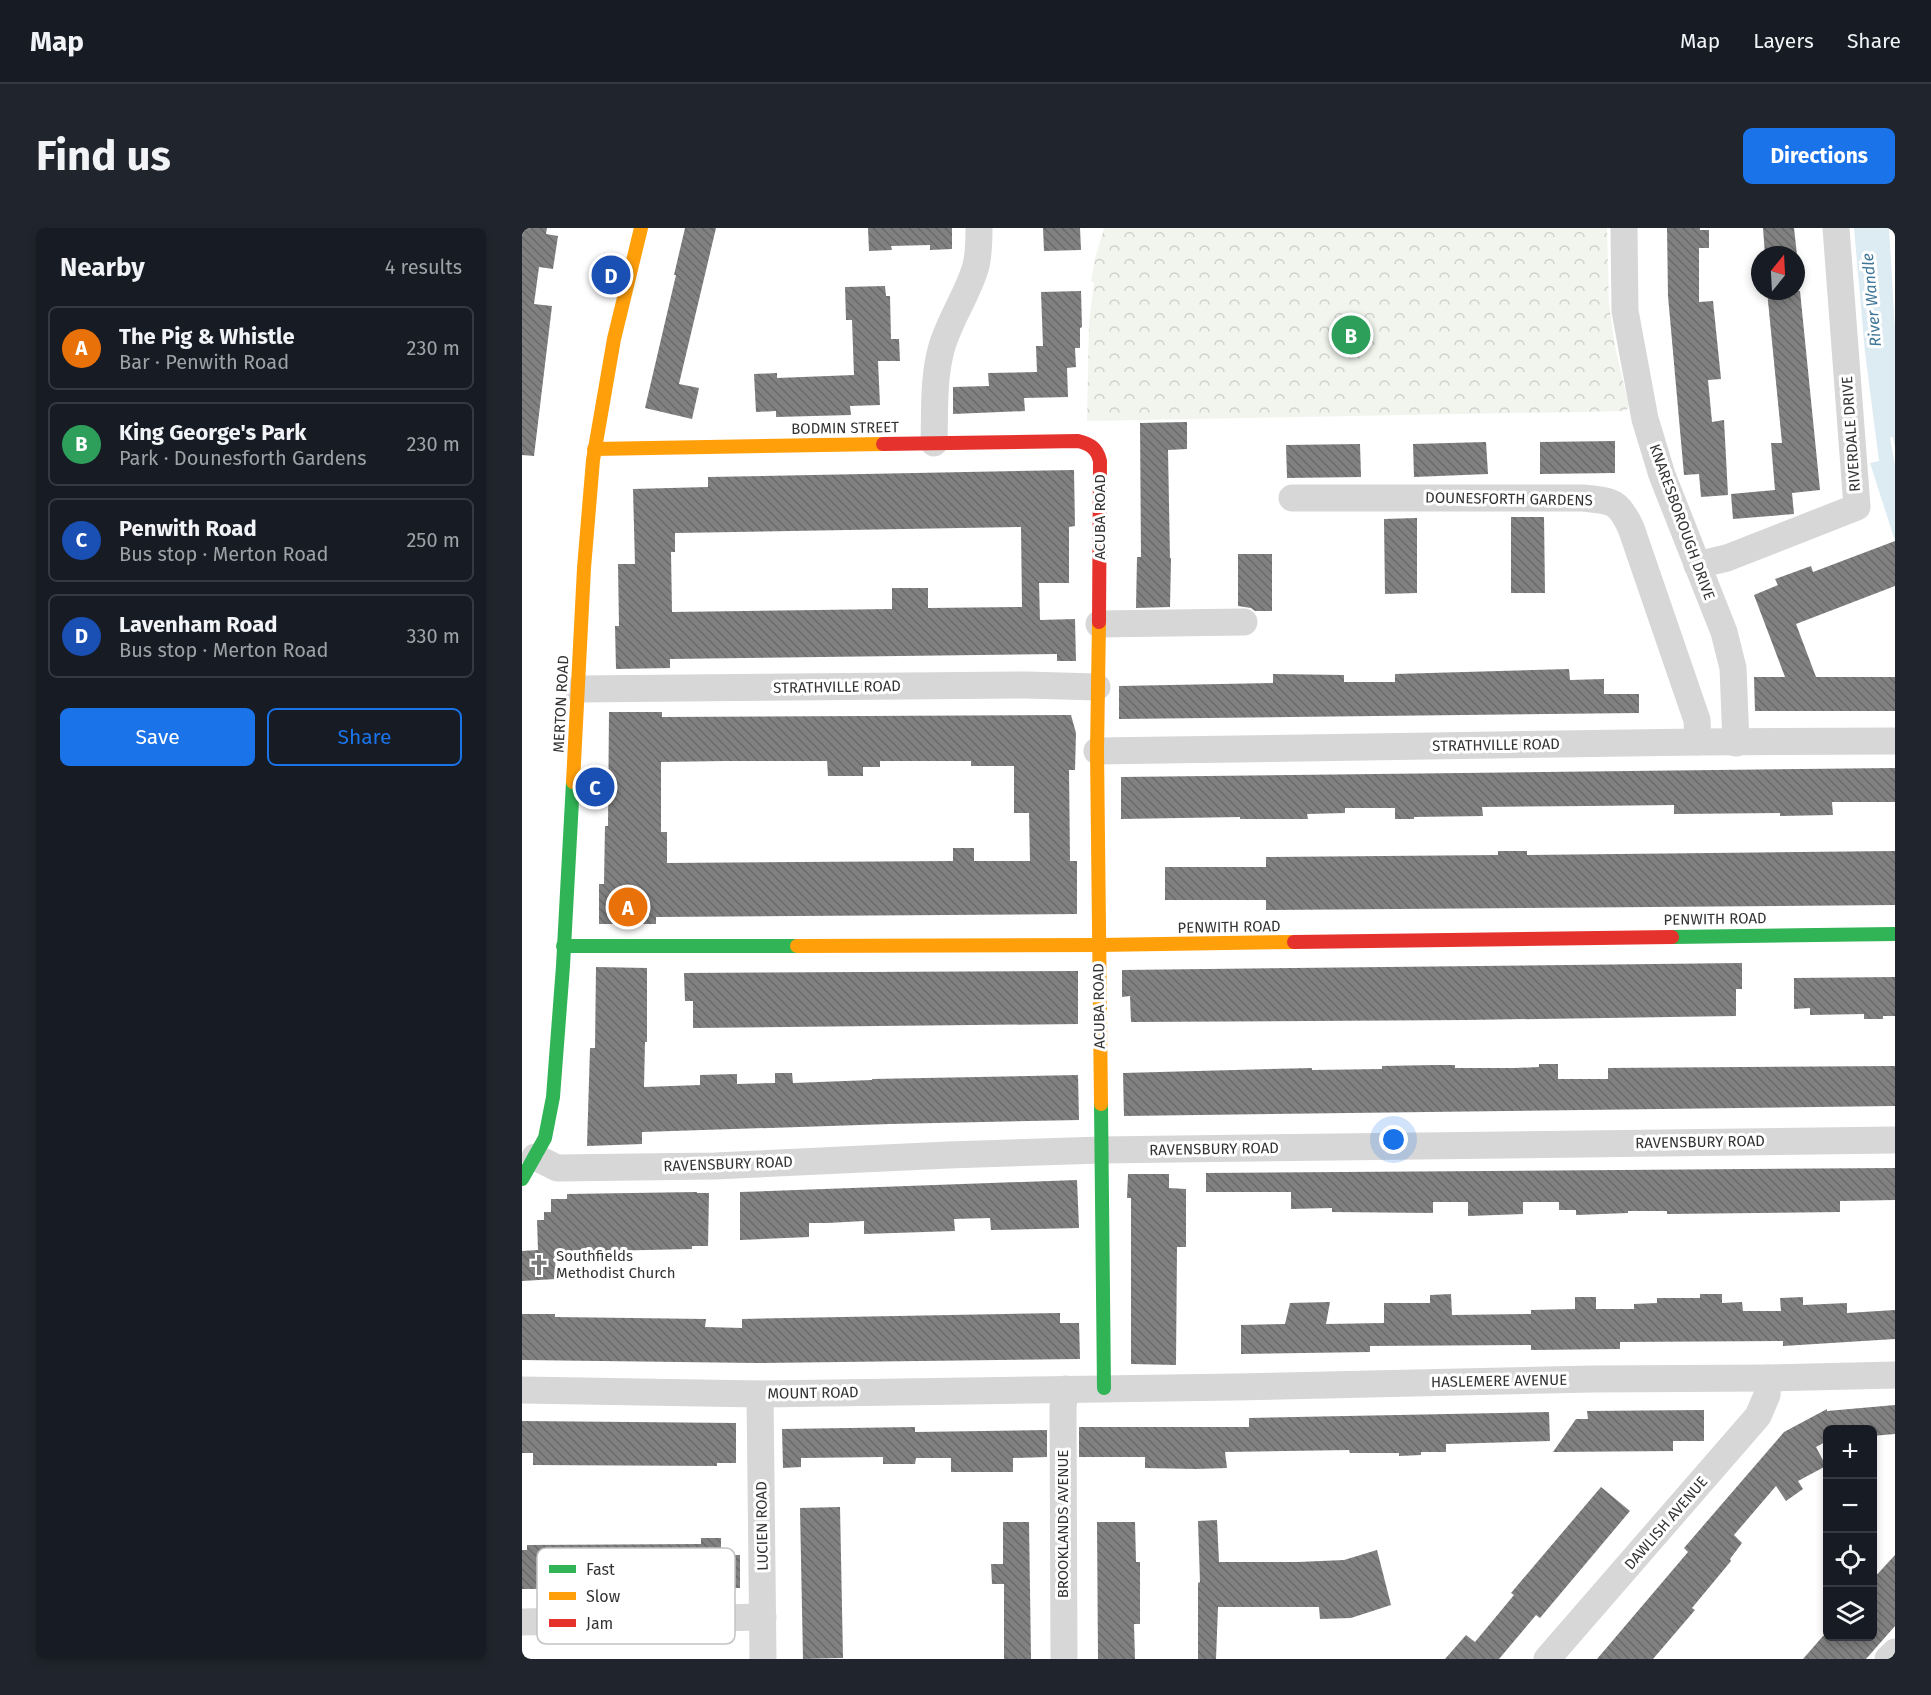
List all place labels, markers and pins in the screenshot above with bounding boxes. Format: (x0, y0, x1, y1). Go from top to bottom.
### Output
pin: D (592, 252, 631, 298)
pin: B (1332, 312, 1370, 358)
pin: C (576, 764, 614, 810)
pin: A (608, 884, 648, 930)
place label: Southfields Methodist Church (556, 1247, 675, 1282)
church icon: Southfields Methodist Church (527, 1253, 551, 1277)

